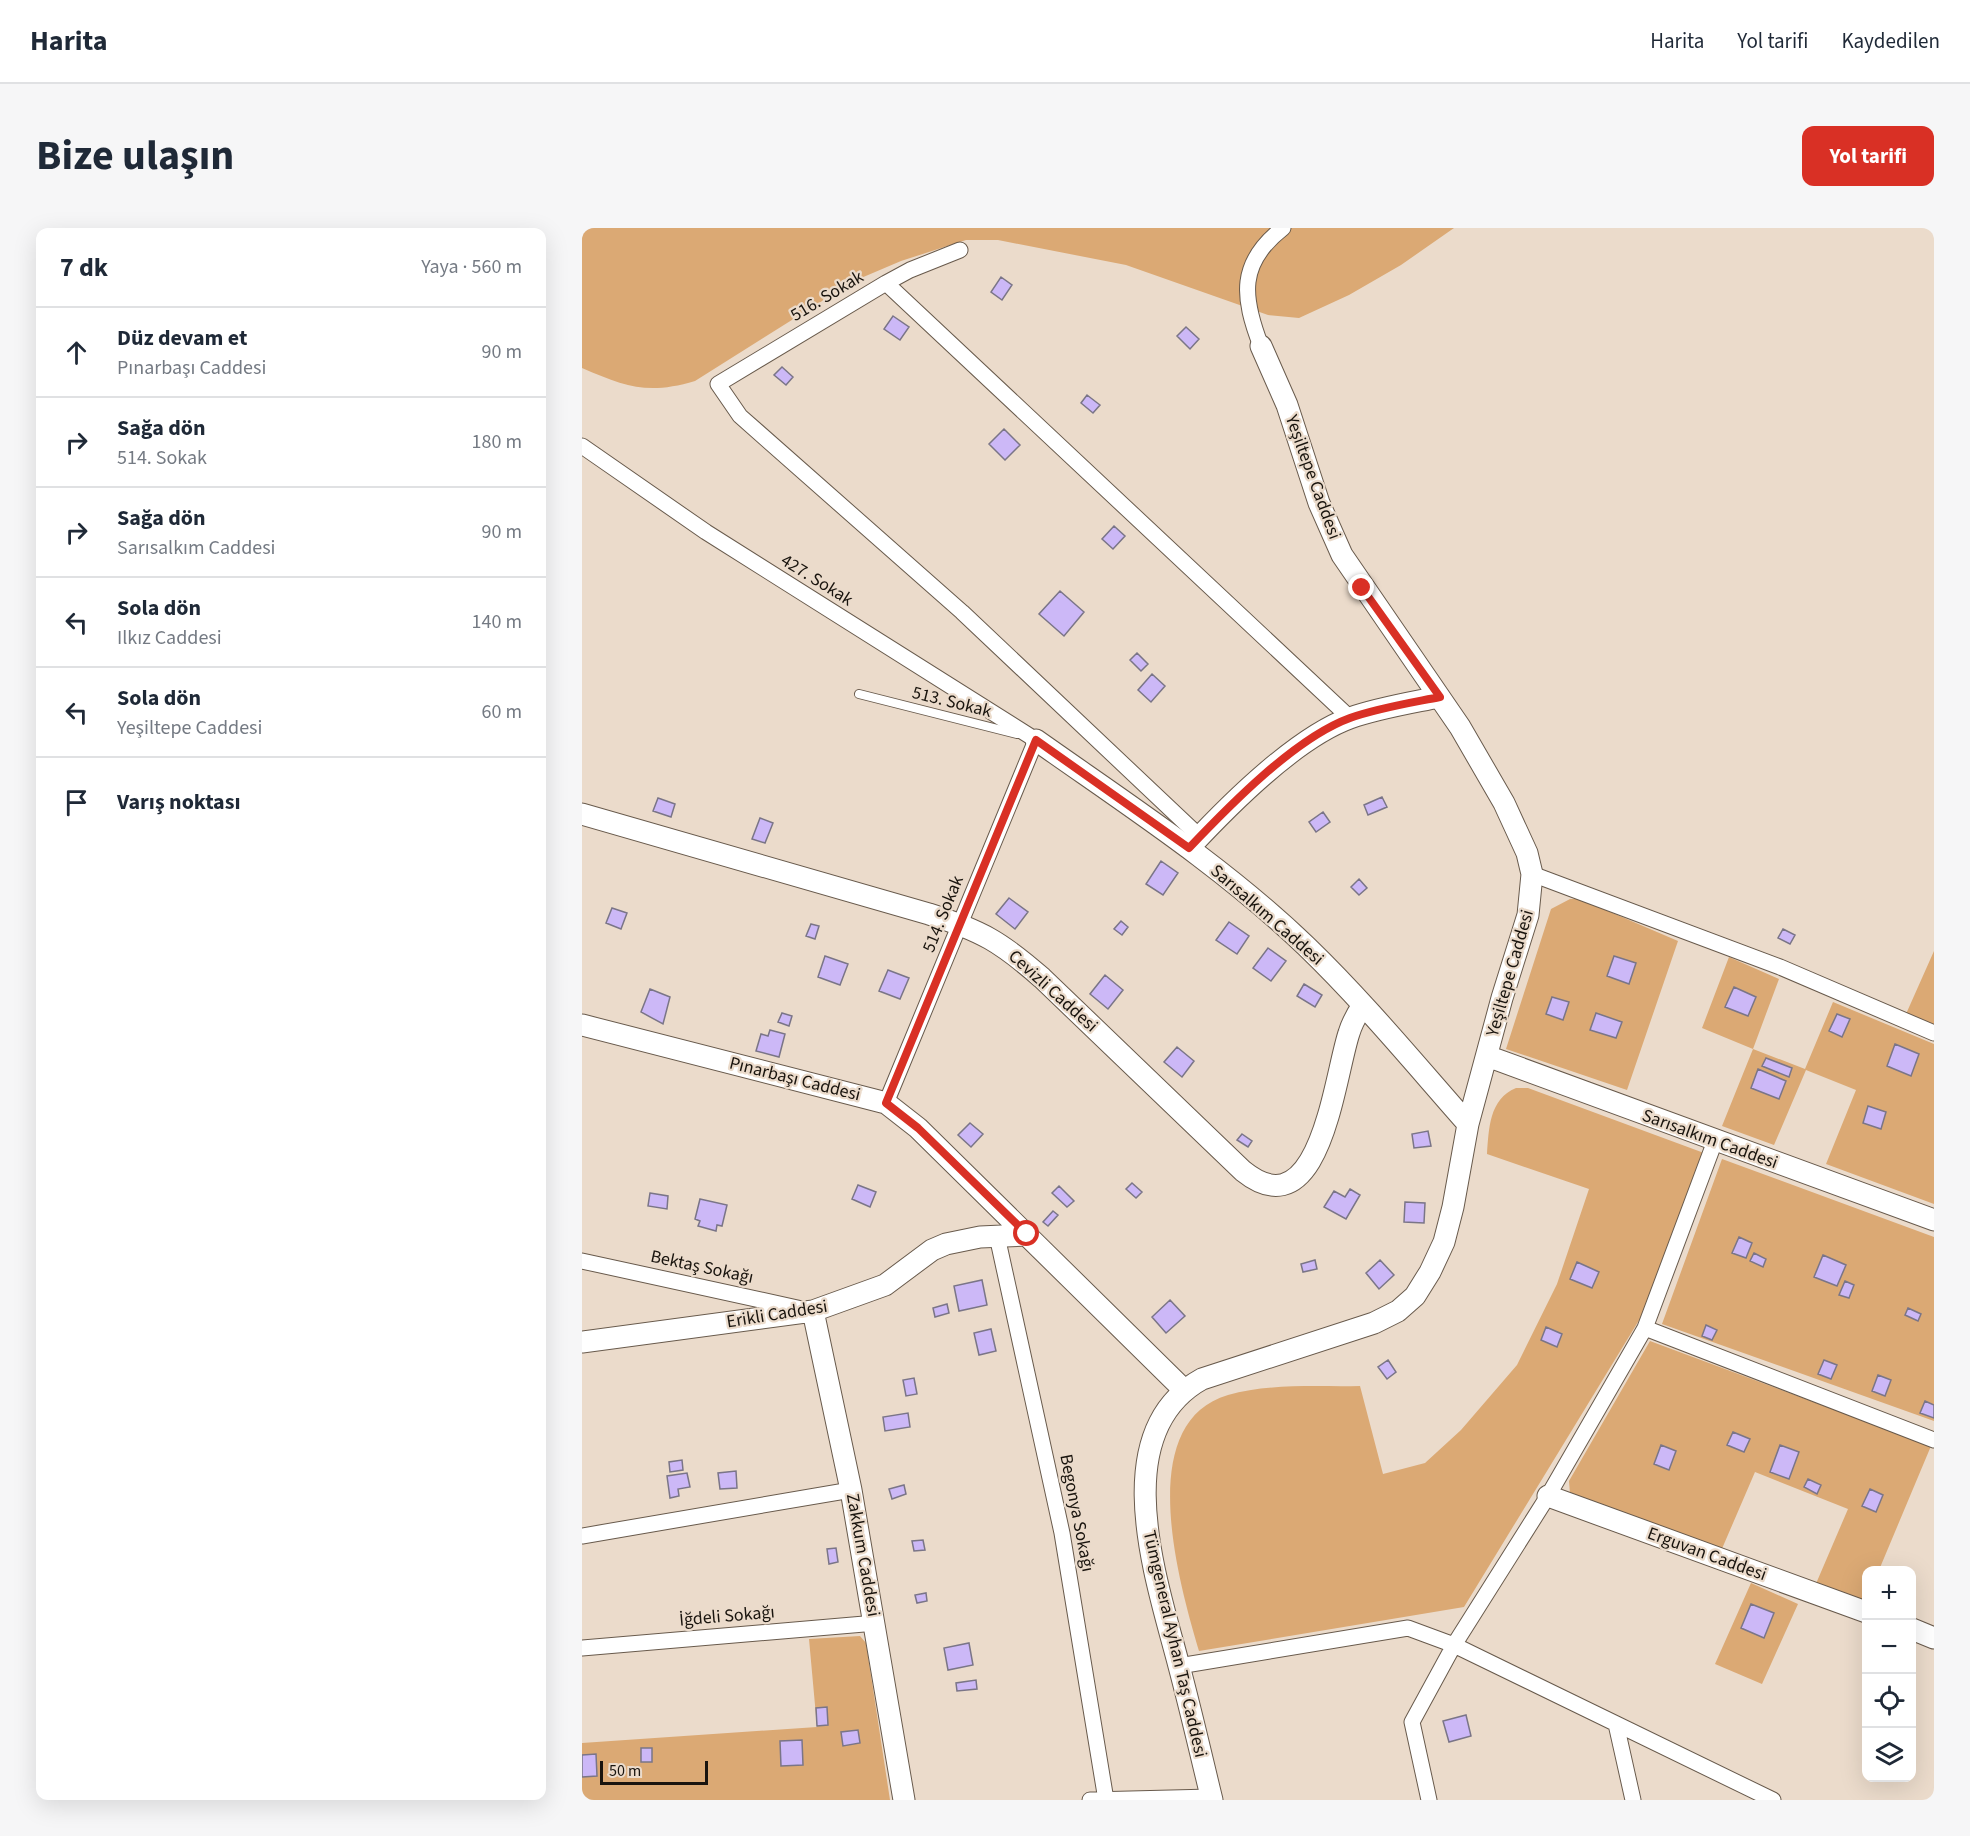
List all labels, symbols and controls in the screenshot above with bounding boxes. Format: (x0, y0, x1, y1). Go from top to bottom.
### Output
text: Harita (30, 21, 107, 61)
text: Harita (1650, 26, 1704, 56)
text: Yol tarifi (1737, 26, 1808, 56)
text: Kaydedilen (1841, 26, 1940, 56)
text: Bize ulaşın (36, 126, 234, 186)
button: Yol tarifi (1802, 126, 1934, 186)
text: 7 dk (60, 249, 108, 286)
text: Yaya · 560 m (421, 253, 522, 281)
street label: 516. Sokak (786, 264, 868, 328)
text: Düz devam et (117, 322, 247, 354)
icon: ahead (60, 336, 93, 369)
text: 90 m (482, 338, 522, 366)
text: Pınarbaşı Caddesi (117, 354, 266, 382)
street label: Yeşiltepe Caddesi (1279, 410, 1347, 543)
text: Sağa dön (117, 412, 206, 444)
icon: right (60, 426, 93, 459)
text: 180 m (472, 428, 522, 456)
text: 514. Sokak (117, 444, 207, 472)
text: Sağa dön (117, 502, 206, 534)
icon: right (60, 516, 93, 549)
text: 90 m (482, 518, 522, 546)
text: Sarısalkım Caddesi (117, 534, 276, 562)
street label: 427. Sokak (776, 548, 858, 612)
route end (1348, 574, 1374, 600)
text: Sola dön (117, 592, 201, 624)
icon: left (60, 606, 93, 639)
text: 140 m (472, 608, 522, 636)
text: Ilkız Caddesi (117, 624, 222, 652)
street label: 513. Sokak (910, 680, 994, 724)
text: Sola dön (117, 682, 201, 714)
icon: left (60, 696, 93, 729)
text: 60 m (482, 698, 522, 726)
text: Yeşiltepe Caddesi (117, 714, 262, 742)
icon: arrive (60, 786, 93, 819)
text: Varış noktası (117, 786, 241, 818)
street label: Sarısalkım Caddesi (1205, 859, 1329, 971)
street label: 514. Sokak (916, 872, 970, 956)
street label: Yeşiltepe Caddesi (1480, 907, 1540, 1040)
street label: Cevizli Caddesi (1003, 944, 1103, 1038)
street label: Pınarbaşı Caddesi (727, 1051, 863, 1107)
street label: Sarısalkım Caddesi (1639, 1103, 1781, 1175)
route start (1013, 1220, 1039, 1246)
street label: Bektaş Sokağı (648, 1244, 756, 1290)
street label: Erikli Caddesi (725, 1294, 829, 1334)
street label: Begonya Sokağı (1053, 1452, 1101, 1574)
street label: Zakkum Caddesi (840, 1491, 886, 1619)
street label: Erguvan Caddesi (1644, 1521, 1770, 1587)
street label: Tümgeneral Ayhan Taş Caddesi (1137, 1528, 1213, 1760)
map controls (1862, 1566, 1916, 1782)
button: + (1862, 1566, 1916, 1620)
street label: İğdeli Sokağı (678, 1599, 776, 1633)
button: − (1862, 1620, 1916, 1674)
button: locate (1862, 1674, 1916, 1728)
button: layers (1862, 1728, 1916, 1782)
scale bar (600, 1758, 708, 1786)
text: 50 m (609, 1760, 641, 1782)

